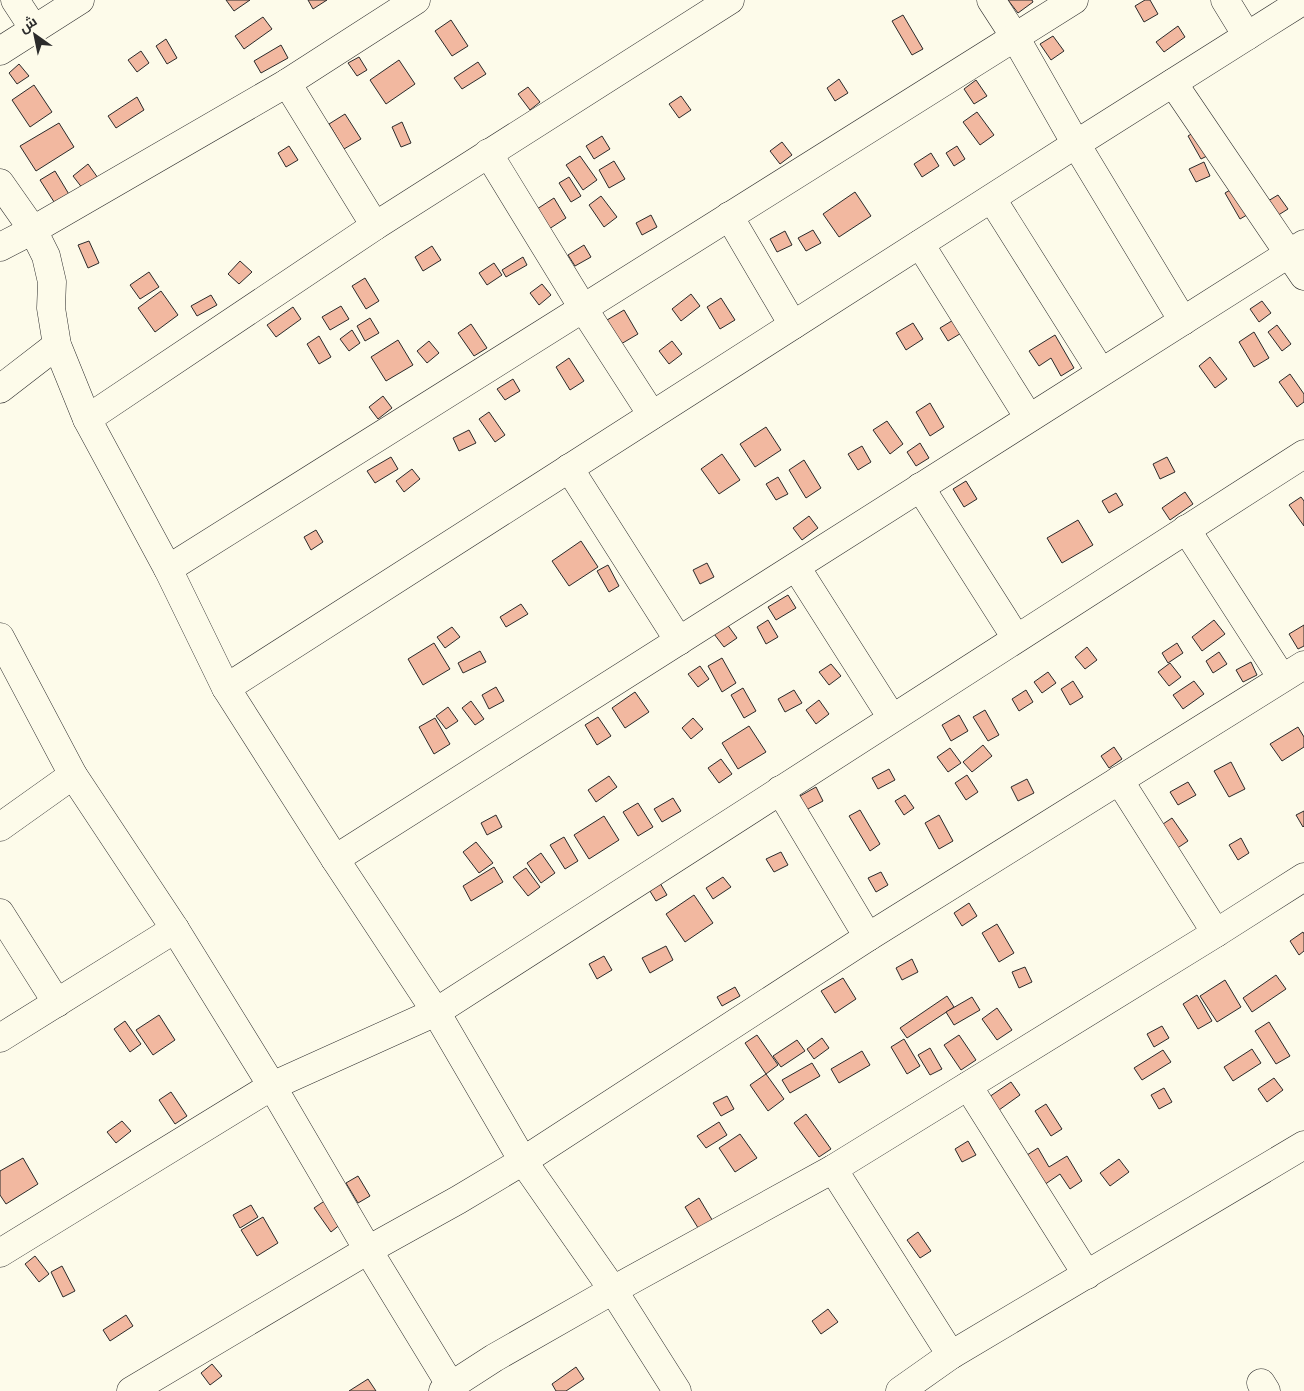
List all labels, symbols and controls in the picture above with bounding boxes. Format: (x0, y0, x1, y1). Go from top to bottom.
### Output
north arrow (10, 10, 60, 60)
text: ش (16, 12, 40, 37)

